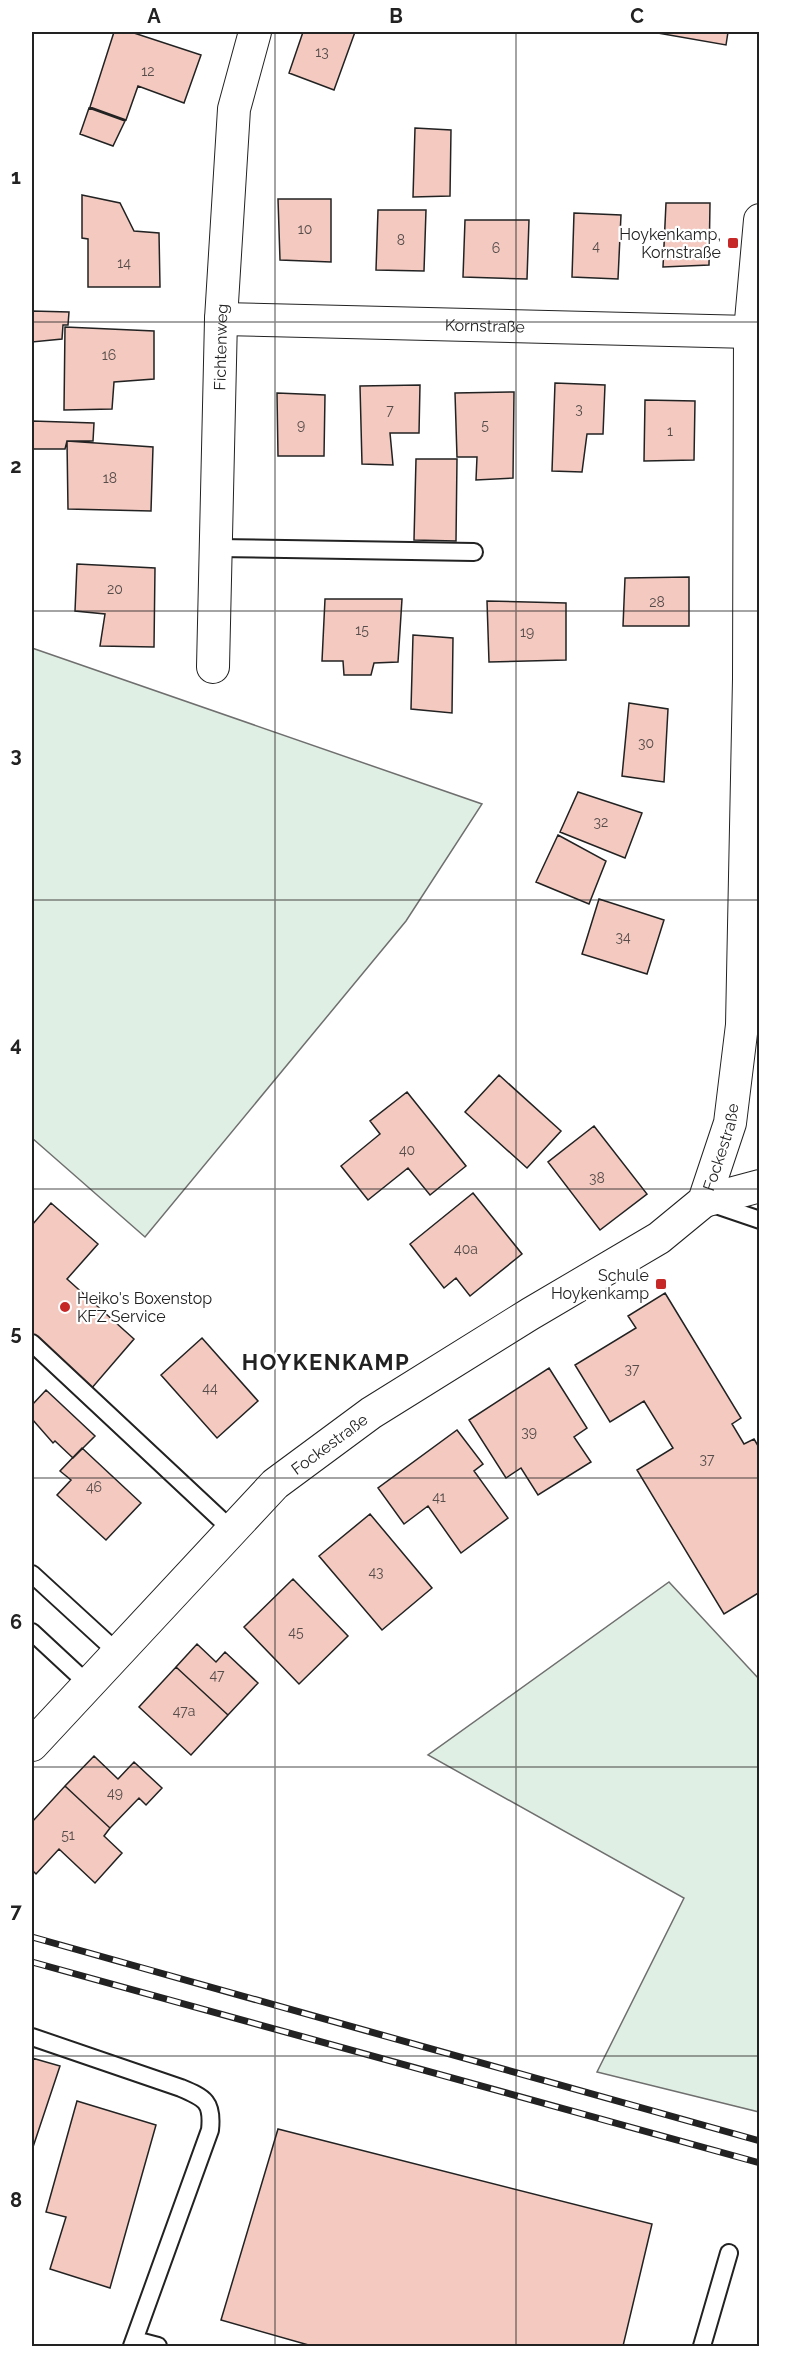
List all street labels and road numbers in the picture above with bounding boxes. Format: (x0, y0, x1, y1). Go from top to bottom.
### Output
street label: Fichtenweg (210, 303, 231, 391)
street label: Kornstraße (445, 315, 525, 336)
street label: Fockestraße (699, 1102, 742, 1193)
street label: Fockestraße (287, 1409, 371, 1478)

